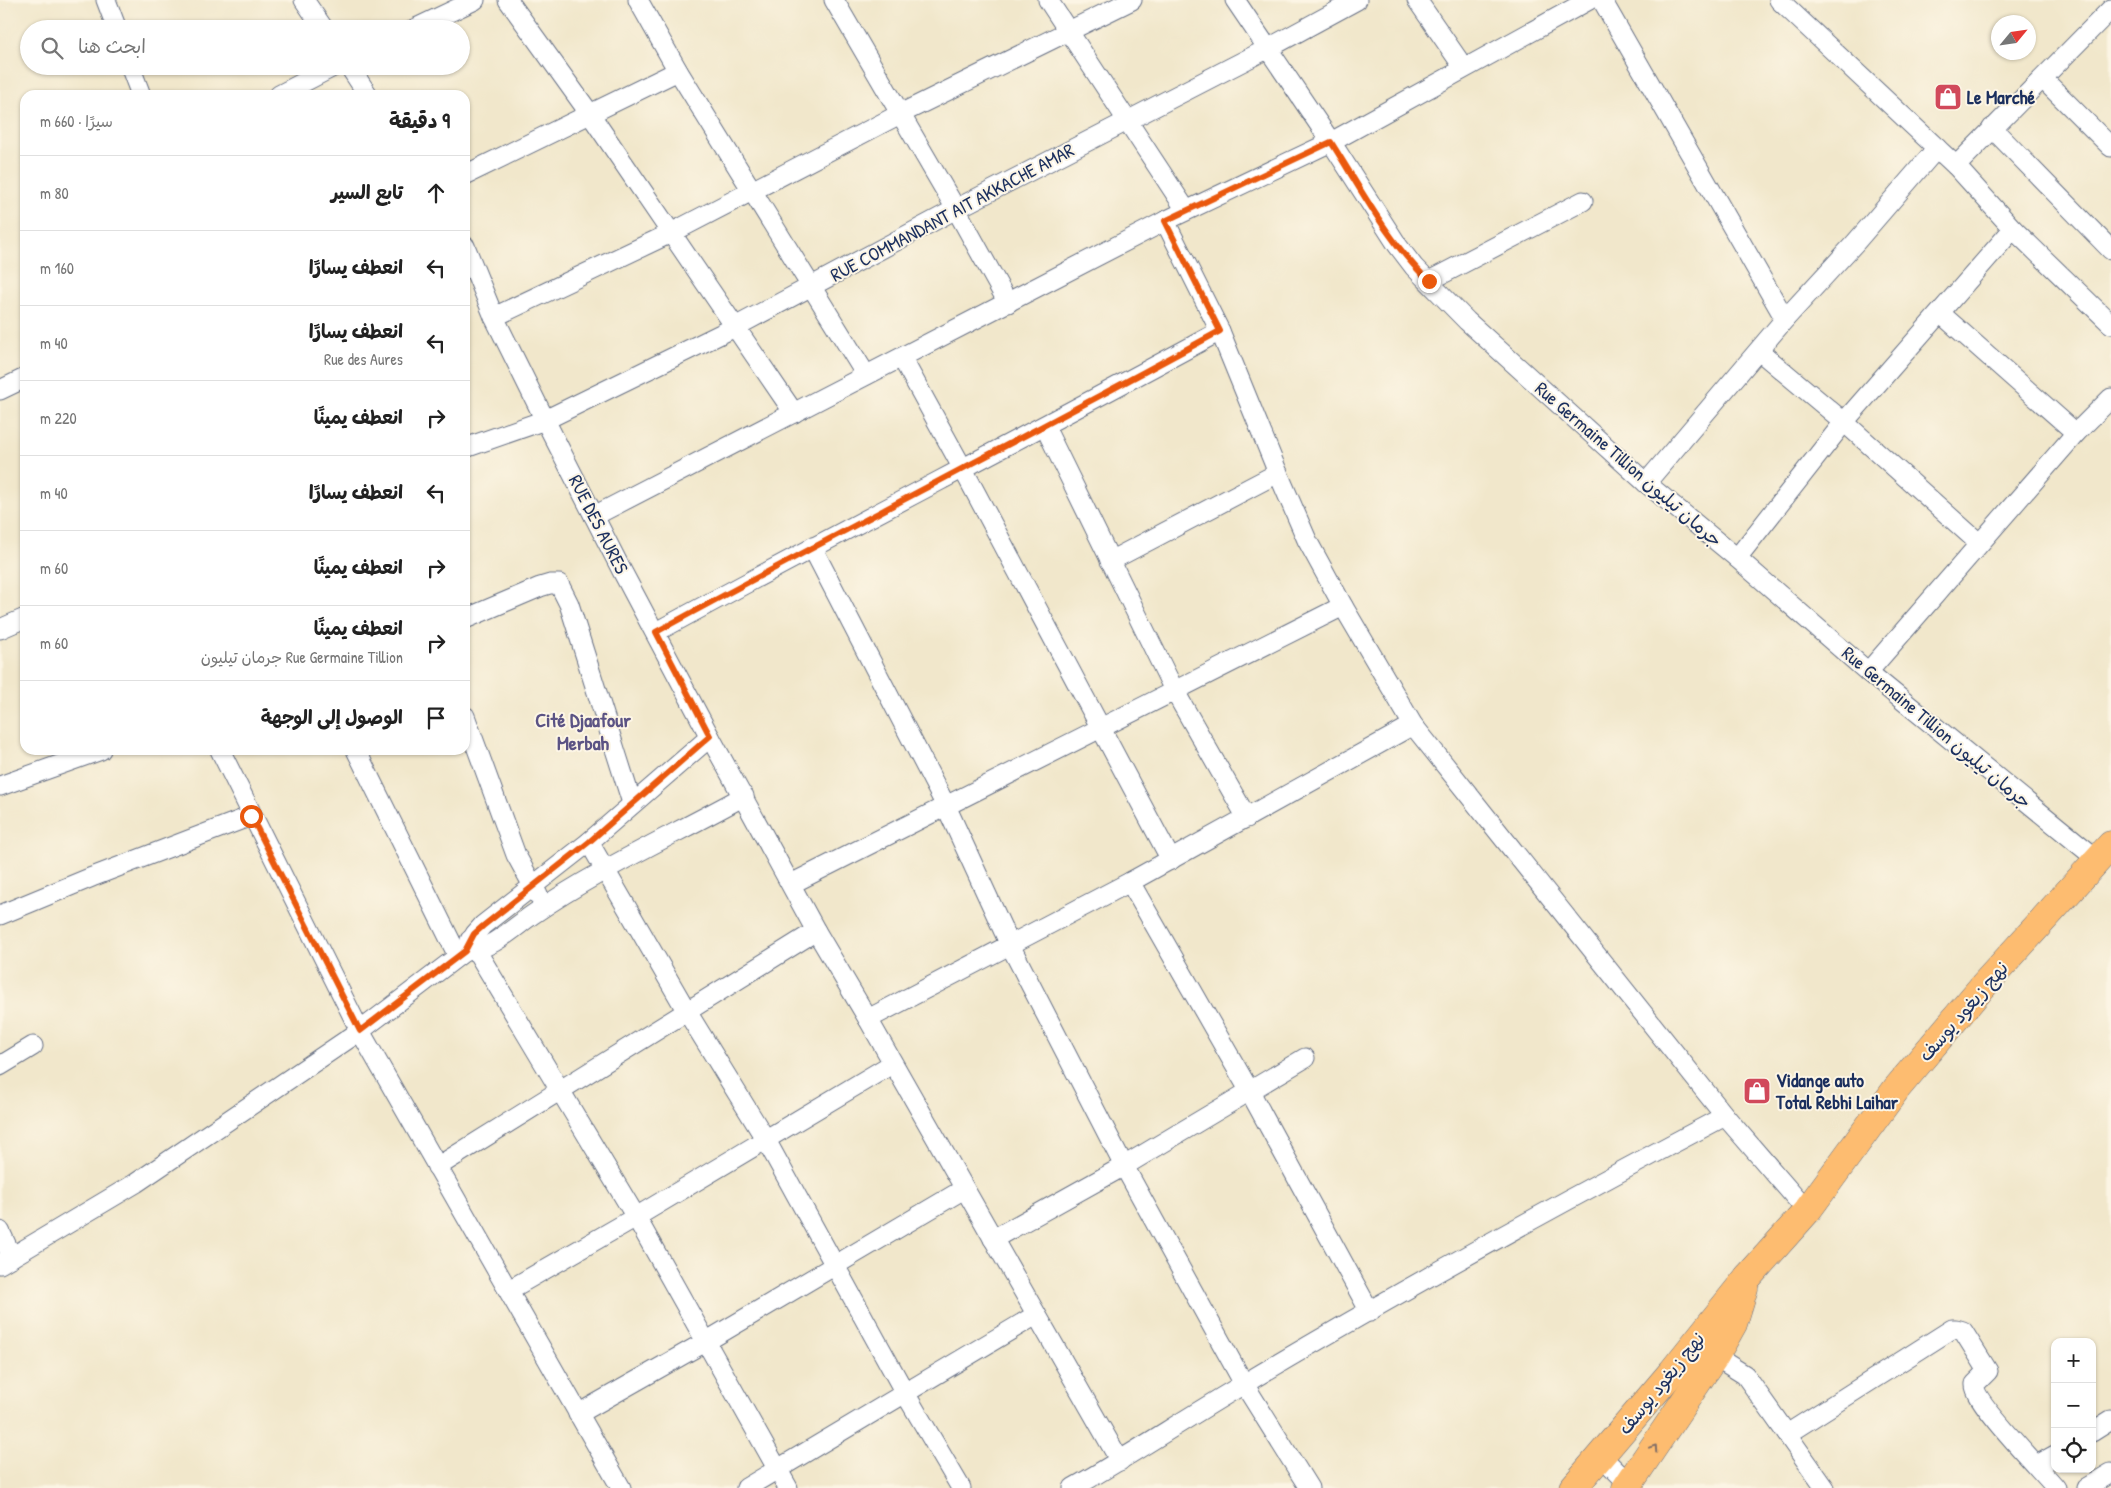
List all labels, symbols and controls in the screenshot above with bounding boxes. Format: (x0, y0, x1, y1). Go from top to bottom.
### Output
north arrow (1991, 15, 2036, 60)
search box (20, 20, 470, 75)
text: ابحث هنا (78, 33, 146, 59)
icon: search (38, 34, 66, 62)
shop icon: Le Marché (1933, 82, 1963, 112)
place label: Le Marché (1967, 84, 2035, 110)
text: 9 دقيقة (389, 106, 450, 135)
text: سيرًا · 660 m (40, 110, 113, 132)
street label: RUE COMMANDANT AIT AKKACHE AMAR (826, 136, 1079, 287)
text: تابع السير (331, 179, 403, 205)
icon: ahead (422, 179, 450, 207)
text: 80 m (40, 182, 69, 204)
text: انعطف يسارًا (309, 254, 403, 280)
icon: left (422, 254, 450, 282)
text: 160 m (40, 257, 74, 279)
route end (1418, 270, 1441, 293)
text: انعطف يسارًا (309, 318, 403, 344)
icon: left (422, 329, 450, 357)
text: 40 m (40, 332, 68, 354)
text: Rue des Aures (324, 348, 403, 370)
street label: Rue Germaine Tillion جرمان تيليون (1530, 375, 1728, 553)
text: انعطف يمينًا (314, 404, 403, 430)
icon: right (422, 404, 450, 432)
text: 220 m (40, 407, 77, 429)
street label: RUE DES AURES (563, 470, 635, 578)
text: انعطف يسارًا (309, 479, 403, 505)
icon: left (422, 479, 450, 507)
text: 40 m (40, 482, 68, 504)
text: انعطف يمينًا (314, 554, 403, 580)
icon: right (422, 554, 450, 582)
text: 60 m (40, 557, 68, 579)
text: انعطف يمينًا (314, 615, 403, 641)
icon: right (422, 629, 450, 657)
text: 60 m (40, 632, 68, 654)
street label: Rue Germaine Tillion جرمان تيليون (1837, 640, 2037, 814)
text: Rue Germaine Tillion جرمان تيليون (201, 646, 403, 668)
text: الوصول إلى الوجهة (261, 704, 403, 730)
icon: arrive (422, 704, 450, 732)
district label: Cité Djaafour Merbah (535, 706, 631, 756)
route start (240, 805, 263, 828)
street label: نهج زيغود يوسف (1912, 955, 2014, 1067)
place label: Vidange auto Total Rebhi Laihar (1775, 1067, 1899, 1115)
shop icon: Vidange auto Total Rebhi Laihar (1742, 1076, 1772, 1106)
street label: نهج زيغود يوسف (1612, 1326, 1710, 1440)
map controls (2051, 1338, 2096, 1473)
button: + (2051, 1338, 2096, 1383)
button: − (2051, 1383, 2096, 1428)
button: locate (2051, 1428, 2096, 1473)
one-way arrow (1648, 1444, 1657, 1454)

